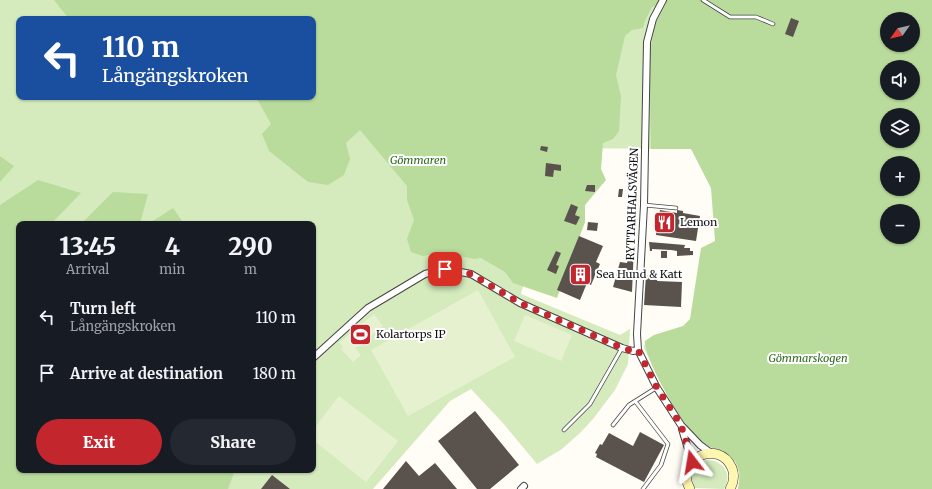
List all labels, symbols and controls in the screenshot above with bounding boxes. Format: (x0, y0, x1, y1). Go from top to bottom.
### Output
north arrow (880, 12, 920, 52)
map controls (880, 12, 920, 244)
text: 110 m (102, 29, 179, 65)
icon: left (36, 32, 88, 84)
button: sound (880, 60, 920, 100)
text: Långängskroken (102, 64, 248, 87)
button: layers (880, 108, 920, 148)
street label: RYTTARHALSVÄGEN (623, 147, 641, 260)
park label: Gömmaren (390, 153, 446, 167)
button: + (880, 156, 920, 196)
button: − (880, 204, 920, 244)
restaurant icon: Lemon (651, 209, 677, 235)
place label: Lemon (680, 215, 718, 229)
text: 13:45 (59, 231, 116, 262)
text: 4 (165, 231, 180, 262)
text: 290 (228, 231, 273, 262)
pin (428, 252, 462, 286)
icon: arrive (434, 258, 456, 280)
text: Arrival (66, 261, 109, 278)
text: min (159, 261, 185, 278)
text: m (244, 261, 257, 278)
building icon: Sea Hund & Katt (567, 261, 593, 287)
place label: Sea Hund & Katt (596, 267, 683, 281)
text: Turn left (70, 299, 136, 318)
icon: left (36, 306, 58, 328)
text: 110 m (255, 308, 296, 327)
text: Långängskroken (70, 318, 176, 335)
sports icon: Kolartorps IP (348, 321, 374, 347)
place label: Kolartorps IP (376, 327, 446, 341)
park label: Gömmarskogen (768, 351, 848, 365)
icon: arrive (36, 362, 58, 384)
text: Arrive at destination (70, 364, 223, 383)
text: 180 m (253, 364, 296, 383)
button: Exit (36, 419, 162, 465)
button: Share (170, 419, 296, 465)
position arrow (671, 441, 713, 483)

